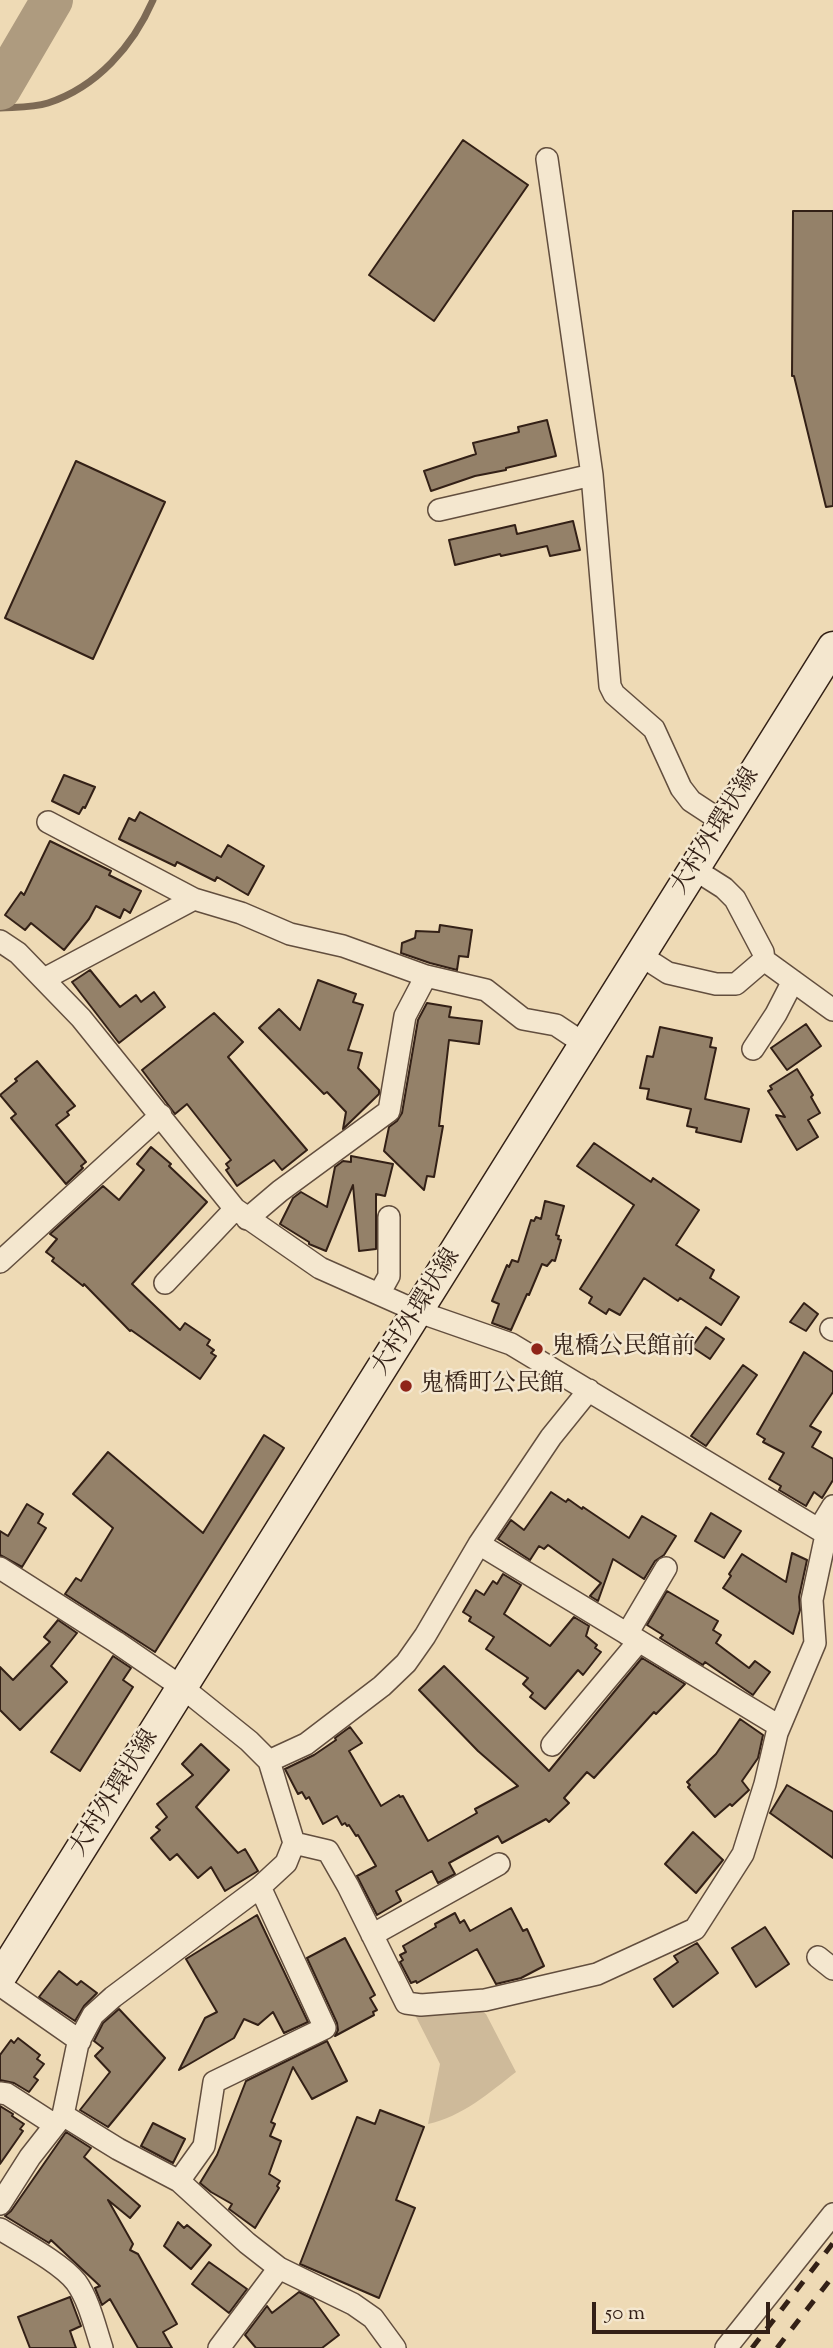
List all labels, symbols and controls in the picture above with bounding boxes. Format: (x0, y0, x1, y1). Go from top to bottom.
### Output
street label: 大村外環状線 (667, 763, 767, 901)
street label: 大村外環状線 (368, 1244, 468, 1382)
place label: 鬼橋公民館前 (551, 1335, 695, 1363)
marker: 鬼橋公民館前 (529, 1341, 545, 1357)
place label: 鬼橋町公民館 (420, 1372, 564, 1400)
marker: 鬼橋町公民館 (398, 1378, 414, 1394)
street label: 大村外環状線 (66, 1725, 166, 1863)
scale bar (595, 2288, 774, 2332)
text: 50 m (605, 2299, 645, 2329)

